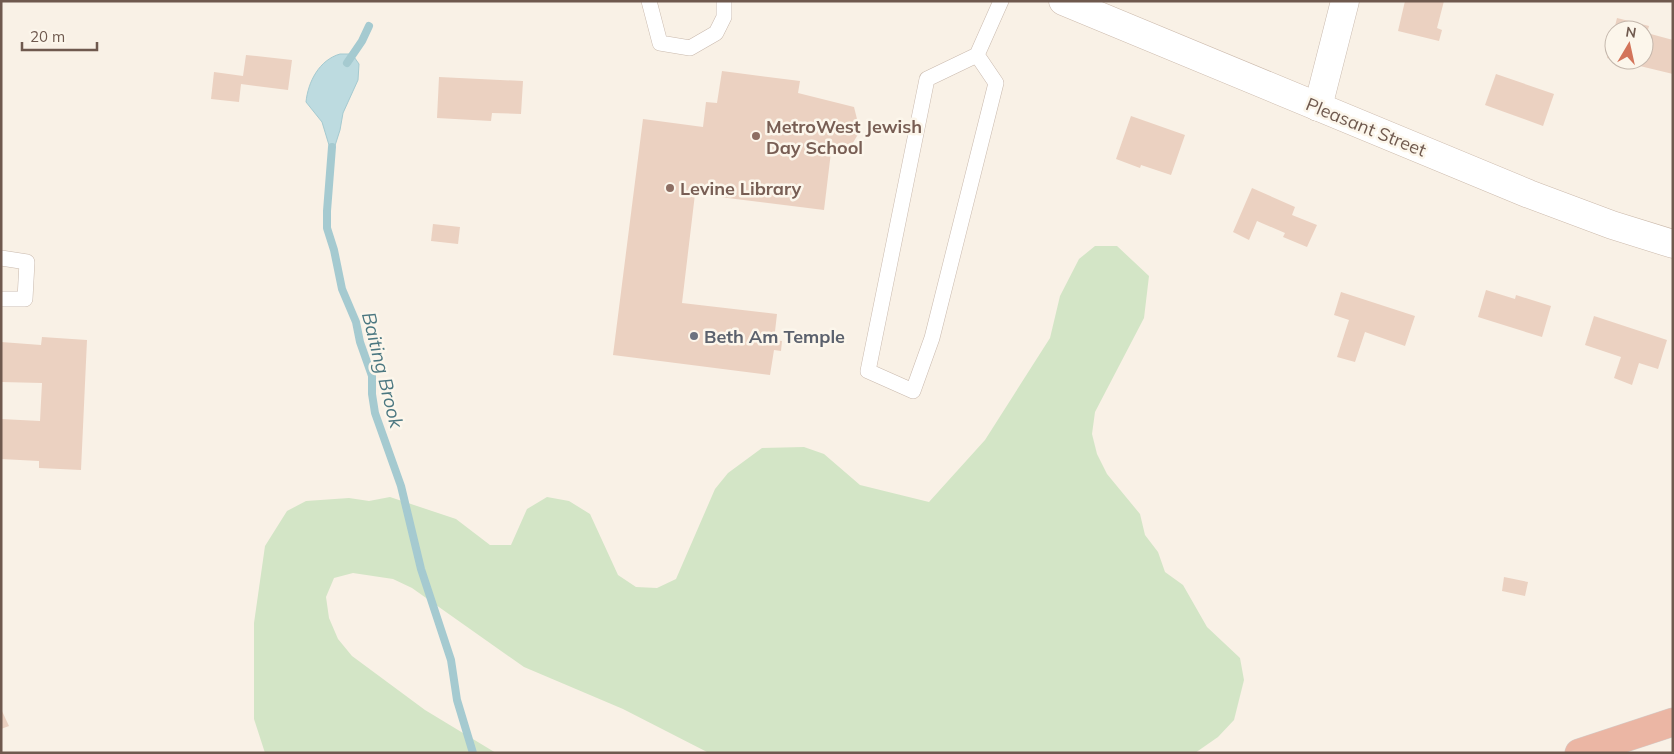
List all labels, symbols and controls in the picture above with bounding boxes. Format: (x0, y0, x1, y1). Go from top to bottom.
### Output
scale bar (22, 20, 98, 52)
north arrow (1604, 20, 1654, 70)
text: N (1624, 22, 1638, 42)
text: 20 m (30, 27, 65, 46)
street label: Pleasant Street (1303, 92, 1429, 162)
place label: MetroWest Jewish Day School (766, 115, 922, 159)
marker: MetroWest Jewish Day School (750, 130, 762, 142)
place label: Levine Library (680, 177, 802, 200)
marker: Levine Library (664, 182, 676, 194)
water label: Baiting Brook (357, 309, 409, 432)
place label: Beth Am Temple (704, 325, 845, 348)
marker: Beth Am Temple (688, 330, 700, 342)

